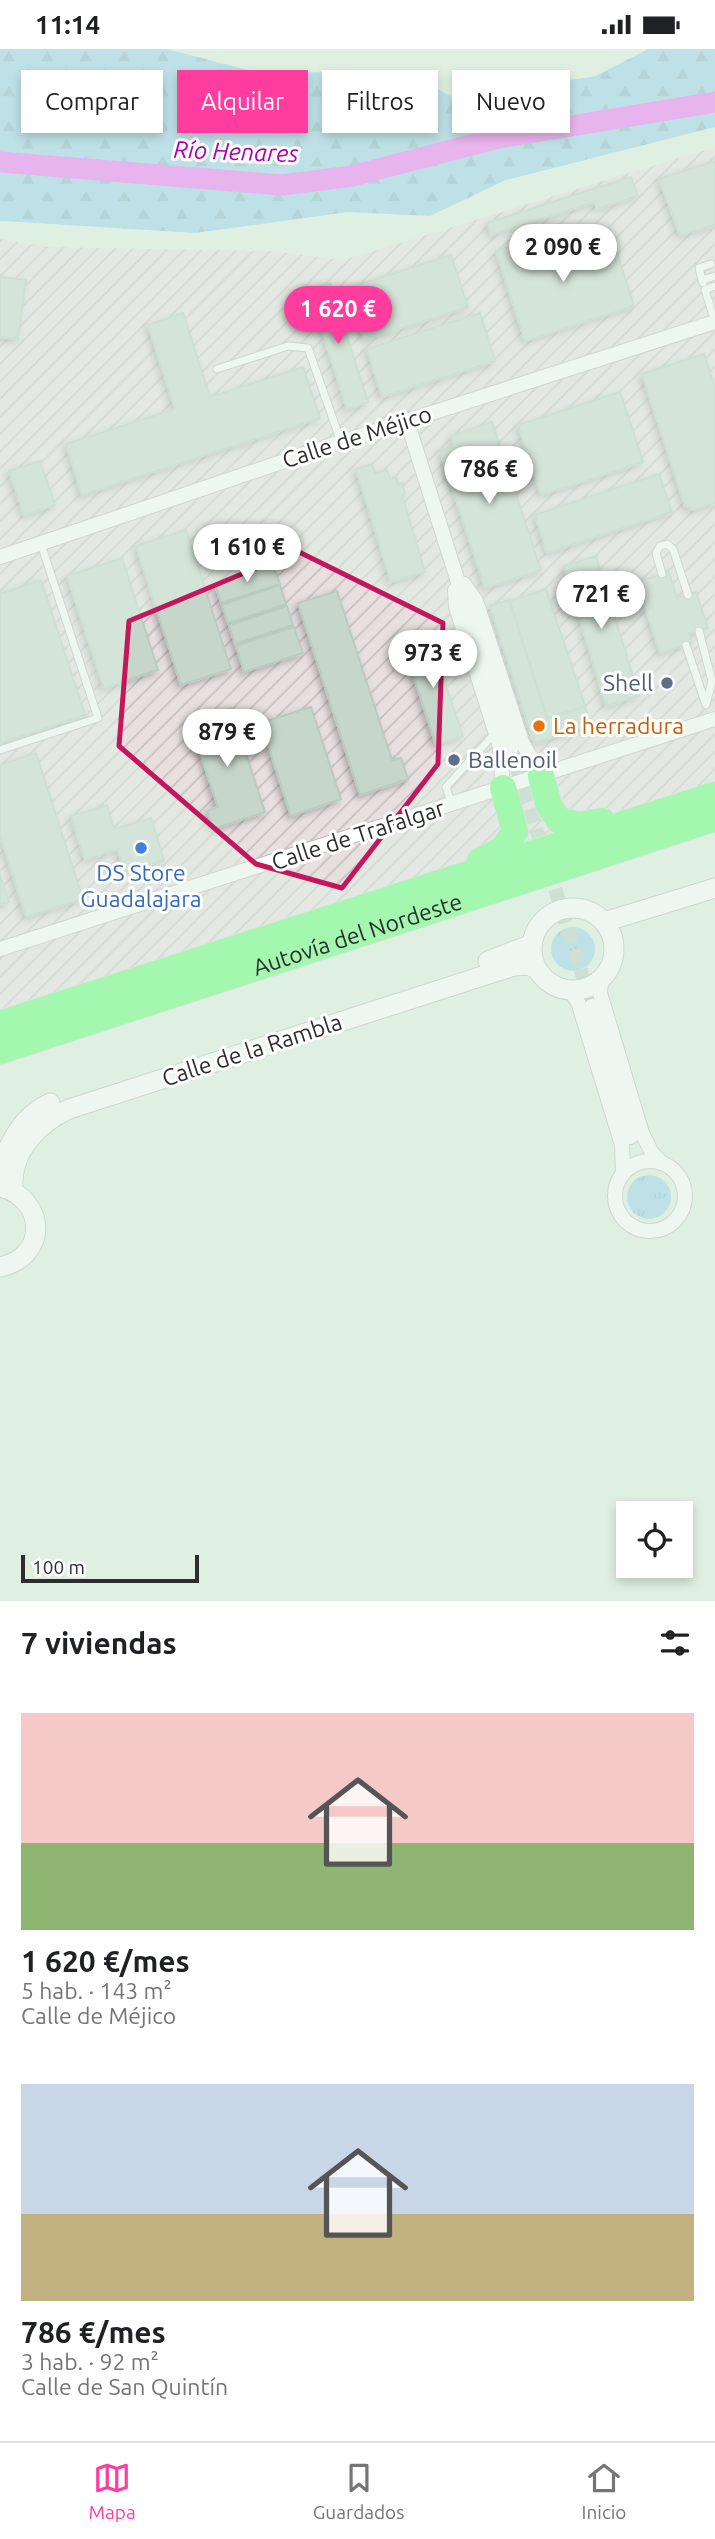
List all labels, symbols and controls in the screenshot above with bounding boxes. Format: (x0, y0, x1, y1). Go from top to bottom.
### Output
text: 11:14 (35, 10, 100, 39)
chip: Comprar (21, 70, 163, 133)
chip: Alquilar (177, 70, 308, 133)
chip: Filtros (322, 70, 438, 133)
chip: Nuevo (452, 70, 570, 133)
water label: Río Henares (173, 136, 299, 167)
pin: 2 090 € (498, 225, 628, 284)
text: 2 090 € (525, 234, 601, 259)
pin: 1 620 € (273, 287, 403, 346)
text: 1 620 € (300, 296, 376, 321)
street label: Calle de Méjico (279, 401, 435, 472)
pin: 786 € (440, 447, 538, 506)
text: 786 € (460, 456, 518, 481)
pin: 1 610 € (182, 525, 312, 584)
text: 1 610 € (209, 534, 285, 559)
pin: 721 € (552, 571, 650, 631)
text: 721 € (572, 581, 630, 606)
pin: 973 € (384, 631, 482, 690)
text: 973 € (404, 640, 462, 665)
place label: Shell (603, 670, 653, 695)
marker: Shell (659, 675, 675, 691)
pin: 879 € (178, 709, 276, 769)
place label: La herradura (553, 713, 684, 738)
marker: La herradura (531, 718, 547, 734)
text: 879 € (198, 719, 256, 744)
place label: Ballenoil (468, 747, 557, 772)
marker: Ballenoil (446, 752, 462, 768)
street label: Calle de Trafalgar (268, 795, 448, 874)
marker: DS Store Guadalajara (133, 840, 149, 856)
place label: DS Store Guadalajara (80, 860, 202, 911)
street label: Autovía del Nordeste (250, 888, 465, 980)
street label: Calle de la Rambla (159, 1009, 345, 1090)
map controls (616, 1501, 693, 1578)
button: locate (616, 1501, 693, 1578)
scale bar (21, 1552, 200, 1584)
text: 100 m (32, 1556, 85, 1578)
icon: filters (656, 1624, 694, 1662)
text: 7 viviendas (21, 1626, 177, 1660)
icon: home (295, 1759, 421, 1885)
text: 1 620 €/mes (21, 1944, 190, 1978)
text: 5 hab. · 143 m² (21, 1978, 172, 2003)
text: Calle de Méjico (21, 2003, 176, 2028)
icon: home (295, 2130, 421, 2256)
text: 786 €/mes (21, 2315, 166, 2349)
text: 3 hab. · 92 m² (21, 2349, 159, 2374)
text: Calle de San Quintín (21, 2374, 228, 2399)
tab: Mapa (89, 2459, 136, 2523)
tab: Guardados (313, 2459, 405, 2523)
tab: Inicio (582, 2459, 626, 2523)

